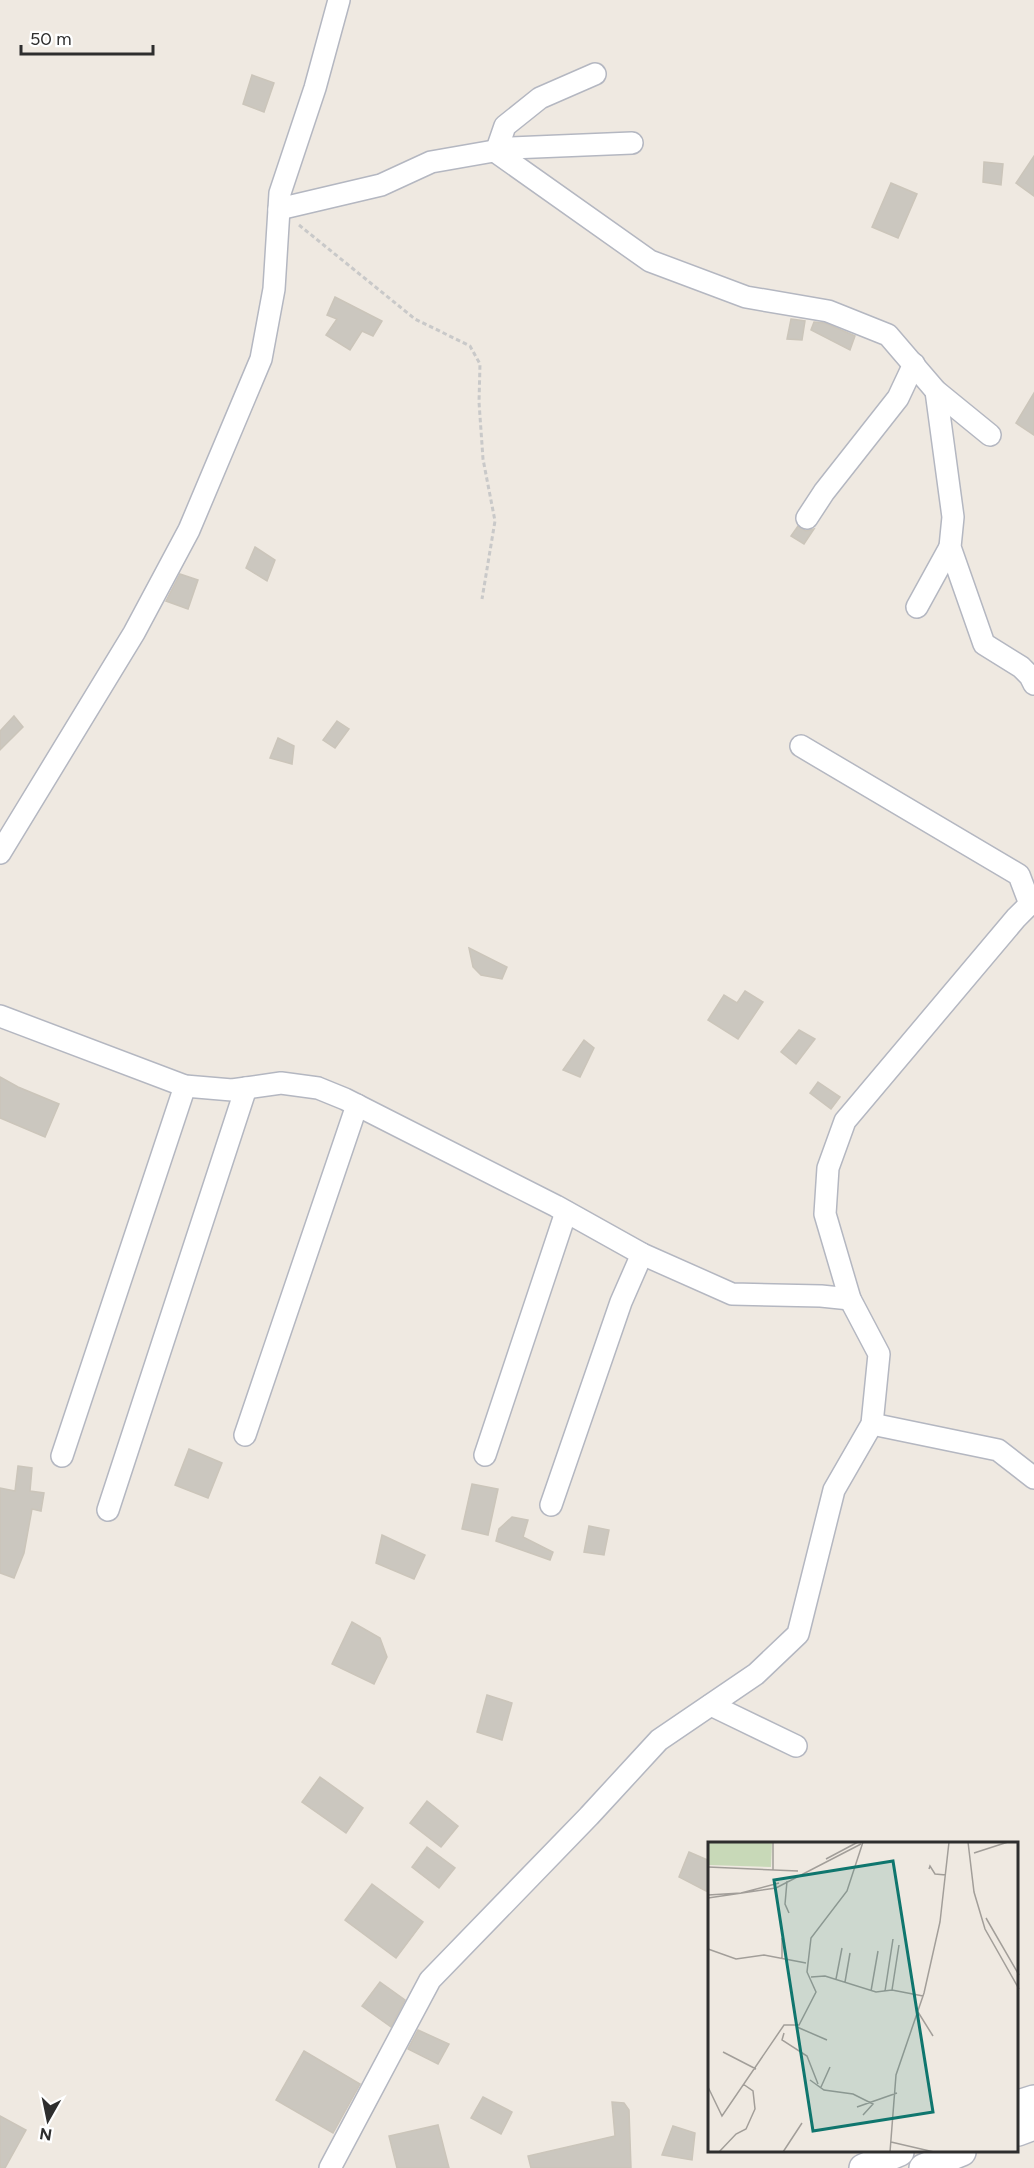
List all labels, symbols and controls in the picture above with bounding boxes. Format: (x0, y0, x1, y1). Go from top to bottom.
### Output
scale bar (21, 18, 153, 56)
text: 50 m (30, 28, 72, 50)
inset map (708, 1842, 1019, 2153)
north arrow (18, 2090, 78, 2150)
text: N (38, 2124, 53, 2145)

